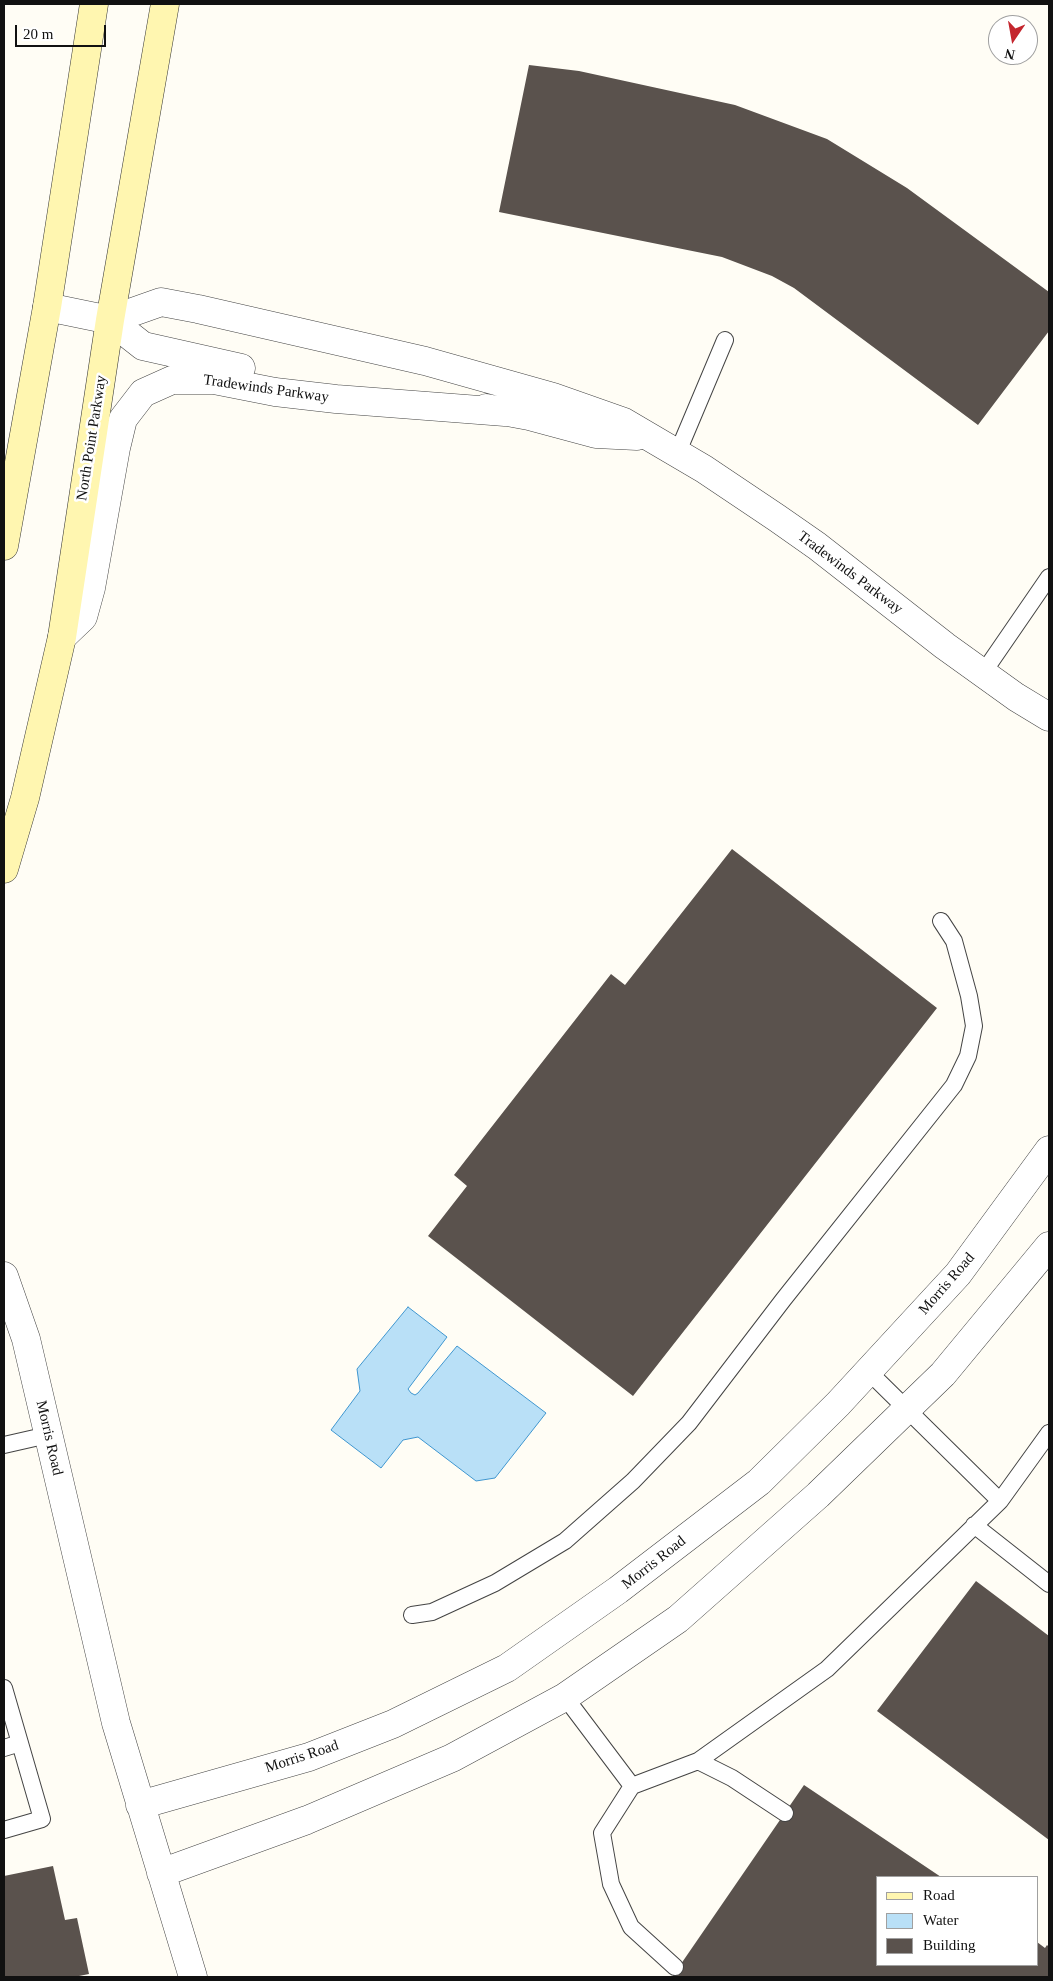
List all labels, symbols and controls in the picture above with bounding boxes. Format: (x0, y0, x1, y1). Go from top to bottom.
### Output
scale bar (18, 15, 109, 47)
north arrow (988, 15, 1038, 65)
text: 20 m (23, 26, 53, 42)
text: N (1003, 46, 1016, 63)
street label: Tradewinds Parkway (202, 371, 330, 407)
street label: North Point Parkway (73, 374, 111, 502)
street label: Tradewinds Parkway (794, 528, 906, 618)
street label: Morris Road (915, 1249, 979, 1319)
street label: Morris Road (32, 1399, 66, 1477)
street label: Morris Road (618, 1532, 690, 1594)
street label: Morris Road (263, 1737, 341, 1777)
legend (876, 1876, 1038, 1966)
text: Road (923, 1887, 955, 1903)
text: Water (923, 1912, 958, 1928)
text: Building (923, 1937, 976, 1953)

